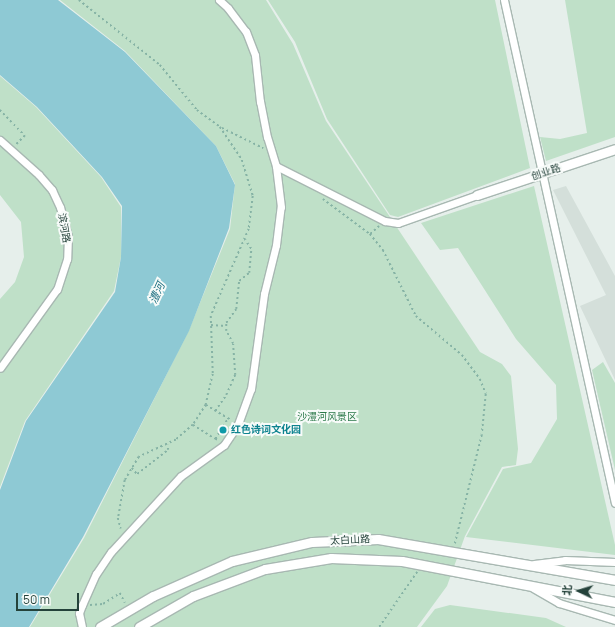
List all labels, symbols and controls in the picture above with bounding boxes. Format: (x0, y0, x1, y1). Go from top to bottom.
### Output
street label: 创业路 (530, 162, 562, 182)
street label: 滨河路 (55, 212, 73, 244)
water label: 澧河 (146, 280, 168, 306)
park label: 沙澧河风景区 (297, 411, 357, 423)
place label: 红色诗词文化园 (231, 424, 301, 436)
marker: 红色诗词文化园 (218, 425, 228, 435)
street label: 太白山路 (330, 533, 370, 547)
north arrow (559, 571, 599, 611)
text: 北 (559, 584, 574, 596)
scale bar (18, 585, 81, 611)
text: 50 m (23, 591, 50, 608)

